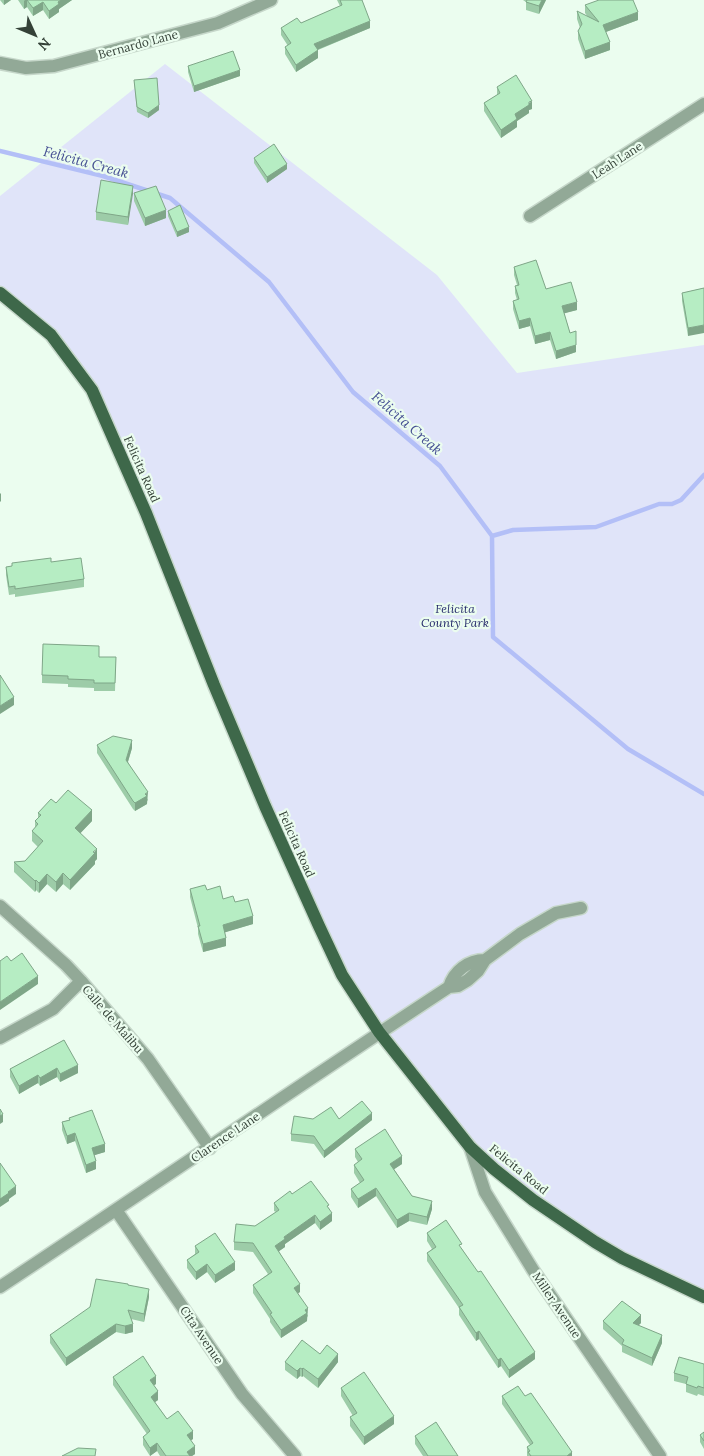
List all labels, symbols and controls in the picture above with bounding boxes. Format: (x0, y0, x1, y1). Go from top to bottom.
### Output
north arrow (10, 10, 60, 60)
street label: Bernardo Lane (96, 26, 180, 62)
text: N (34, 34, 55, 54)
street label: Leah Lane (589, 138, 645, 182)
water label: Felicita Creak (41, 142, 131, 182)
water label: Felicita Creak (368, 388, 446, 458)
street label: Felicita Road (121, 433, 163, 505)
park label: Felicita County Park (421, 601, 489, 630)
street label: Felicita Road (276, 808, 318, 880)
street label: Calle de Malibu (79, 982, 147, 1056)
street label: Clarence Lane (188, 1108, 263, 1166)
street label: Felicita Road (487, 1141, 551, 1197)
street label: Miller Avenue (529, 1269, 585, 1341)
street label: Cita Avenue (177, 1303, 227, 1367)

